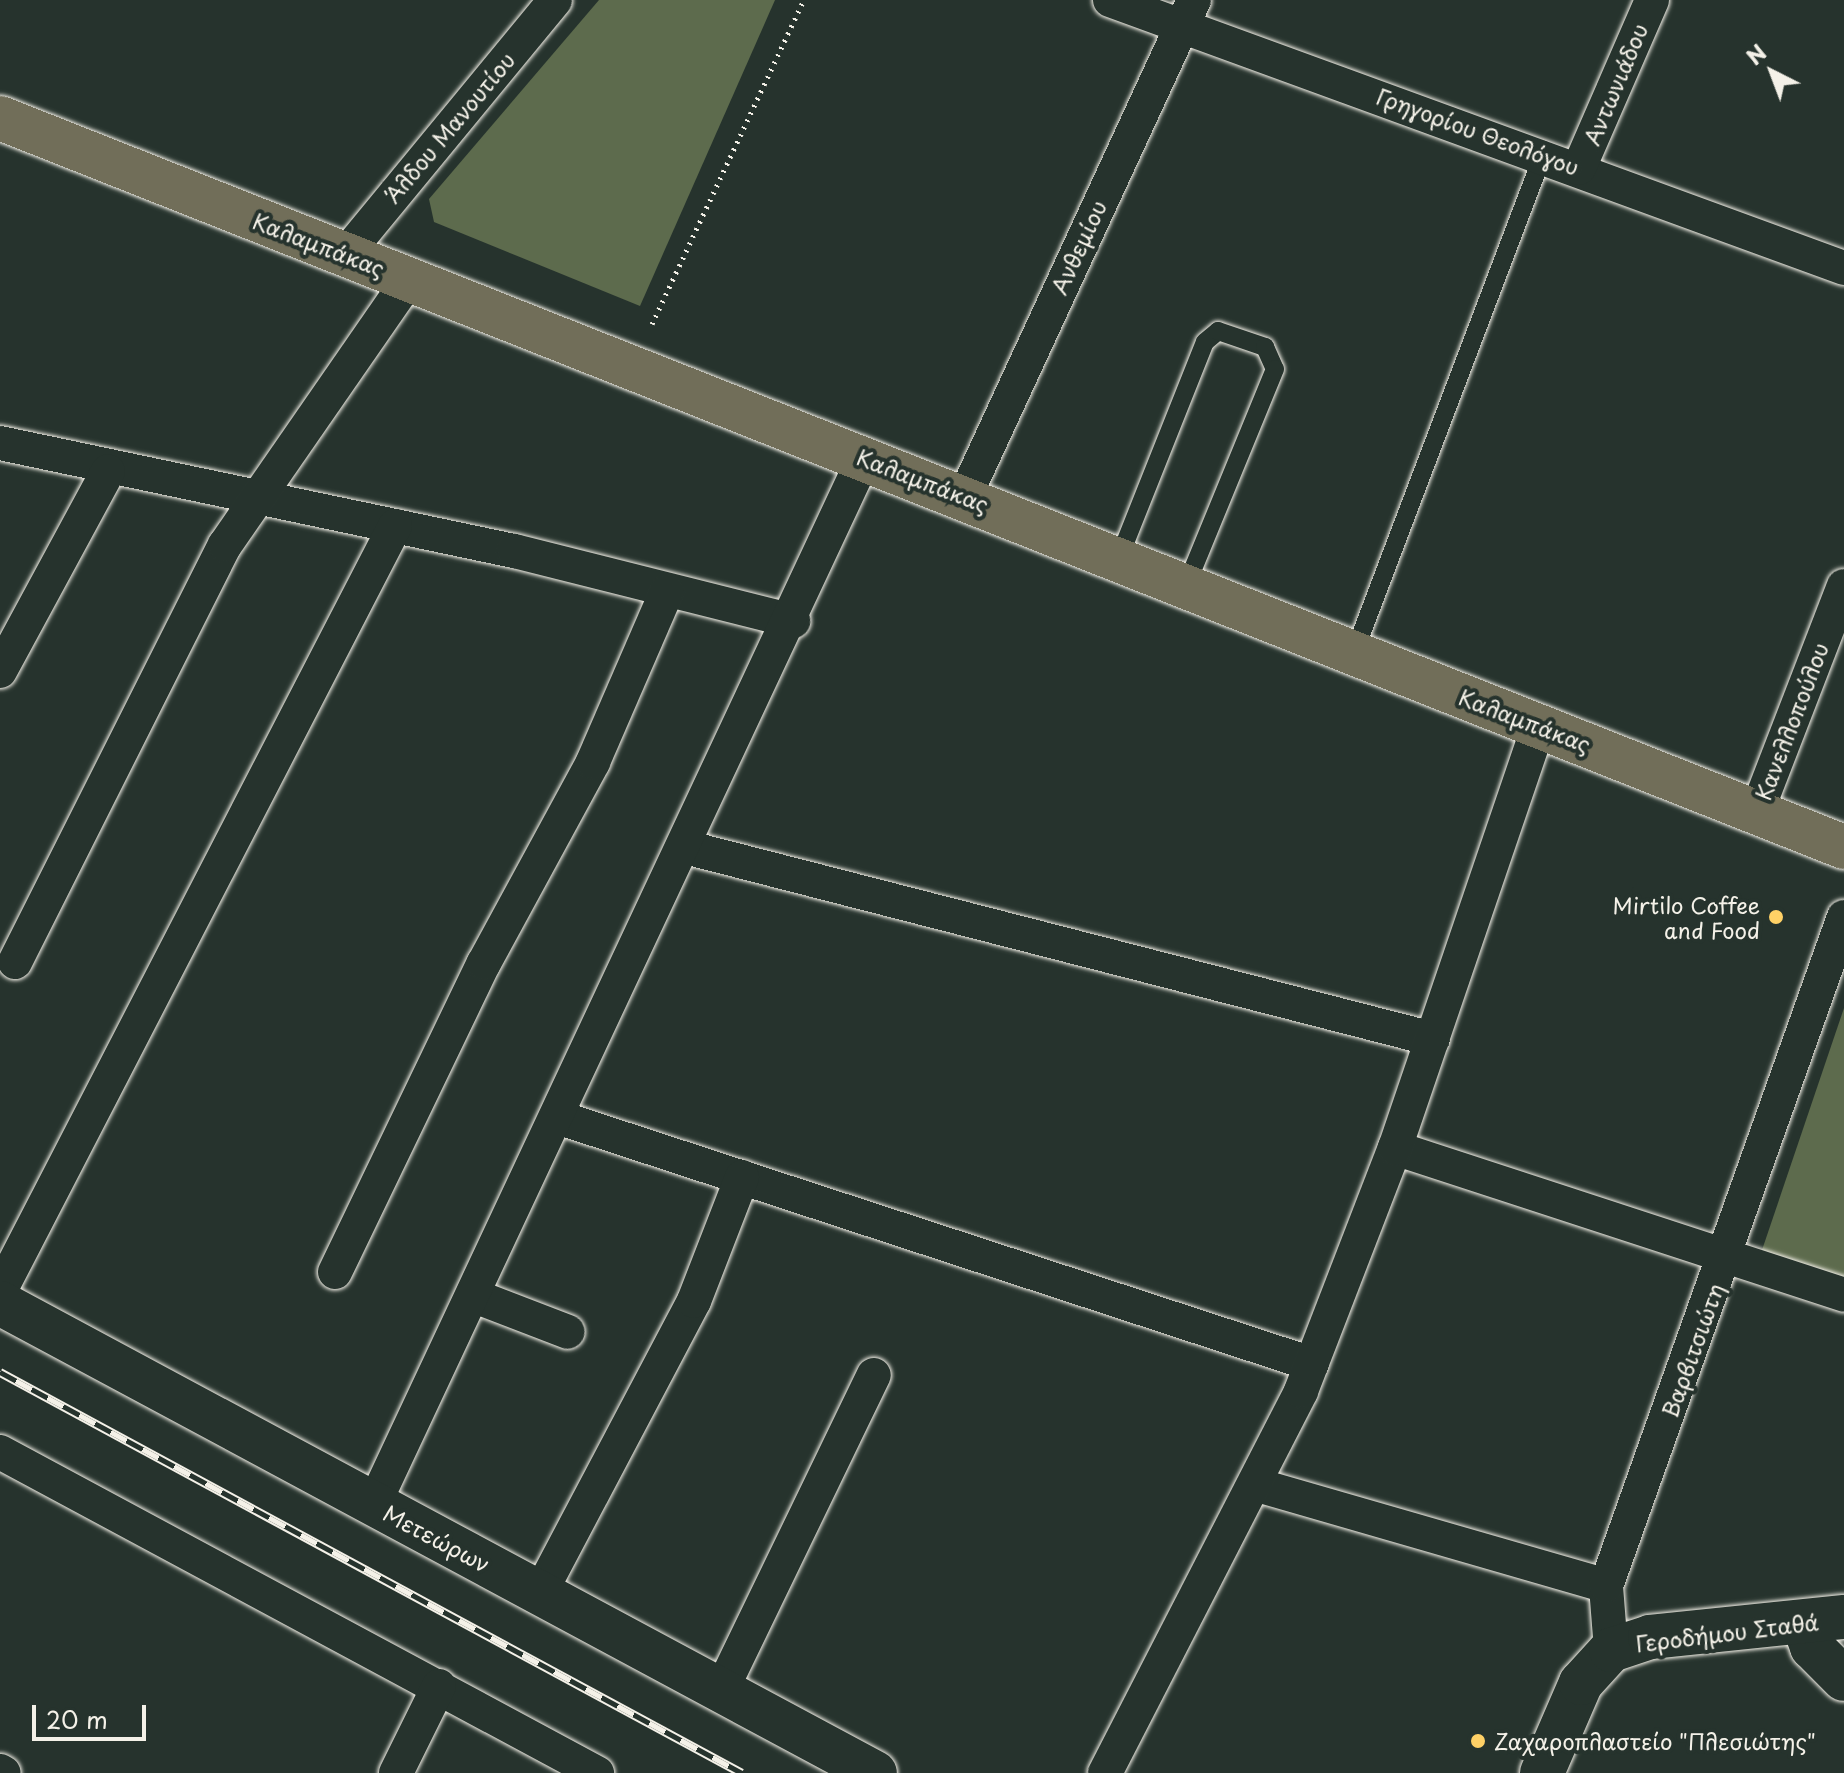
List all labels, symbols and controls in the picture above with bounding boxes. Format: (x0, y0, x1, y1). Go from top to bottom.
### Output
street label: Αντωνιάδου (1578, 19, 1652, 149)
north arrow (1732, 32, 1812, 112)
text: N (1738, 36, 1773, 72)
street label: Άλδου Μανουτίου (378, 46, 520, 208)
street label: Γρηγορίου Θεολόγου (1373, 82, 1583, 180)
street label: Ανθεμίου (1045, 196, 1111, 298)
street label: Καλαμπάκας (249, 207, 389, 281)
street label: Καλαμπάκας (853, 443, 993, 517)
street label: Κανελλοπούλου (1749, 638, 1833, 804)
street label: Καλαμπάκας (1455, 683, 1595, 757)
place label: Mirtilo Coffee and Food (1612, 891, 1760, 942)
marker: Mirtilo Coffee and Food (1767, 908, 1785, 926)
street label: Βαρβιτσιώτη (1656, 1279, 1728, 1421)
street label: Μετεώρων (379, 1499, 495, 1577)
street label: Γεροδήμου Σταθά (1633, 1608, 1821, 1656)
scale bar (36, 1689, 150, 1739)
text: 20 m (46, 1701, 108, 1737)
place label: Ζαχαροπλαστείο "Πλεσιώτης" (1494, 1728, 1817, 1754)
marker: Ζαχαροπλαστείο "Πλεσιώτης" (1469, 1732, 1487, 1750)

